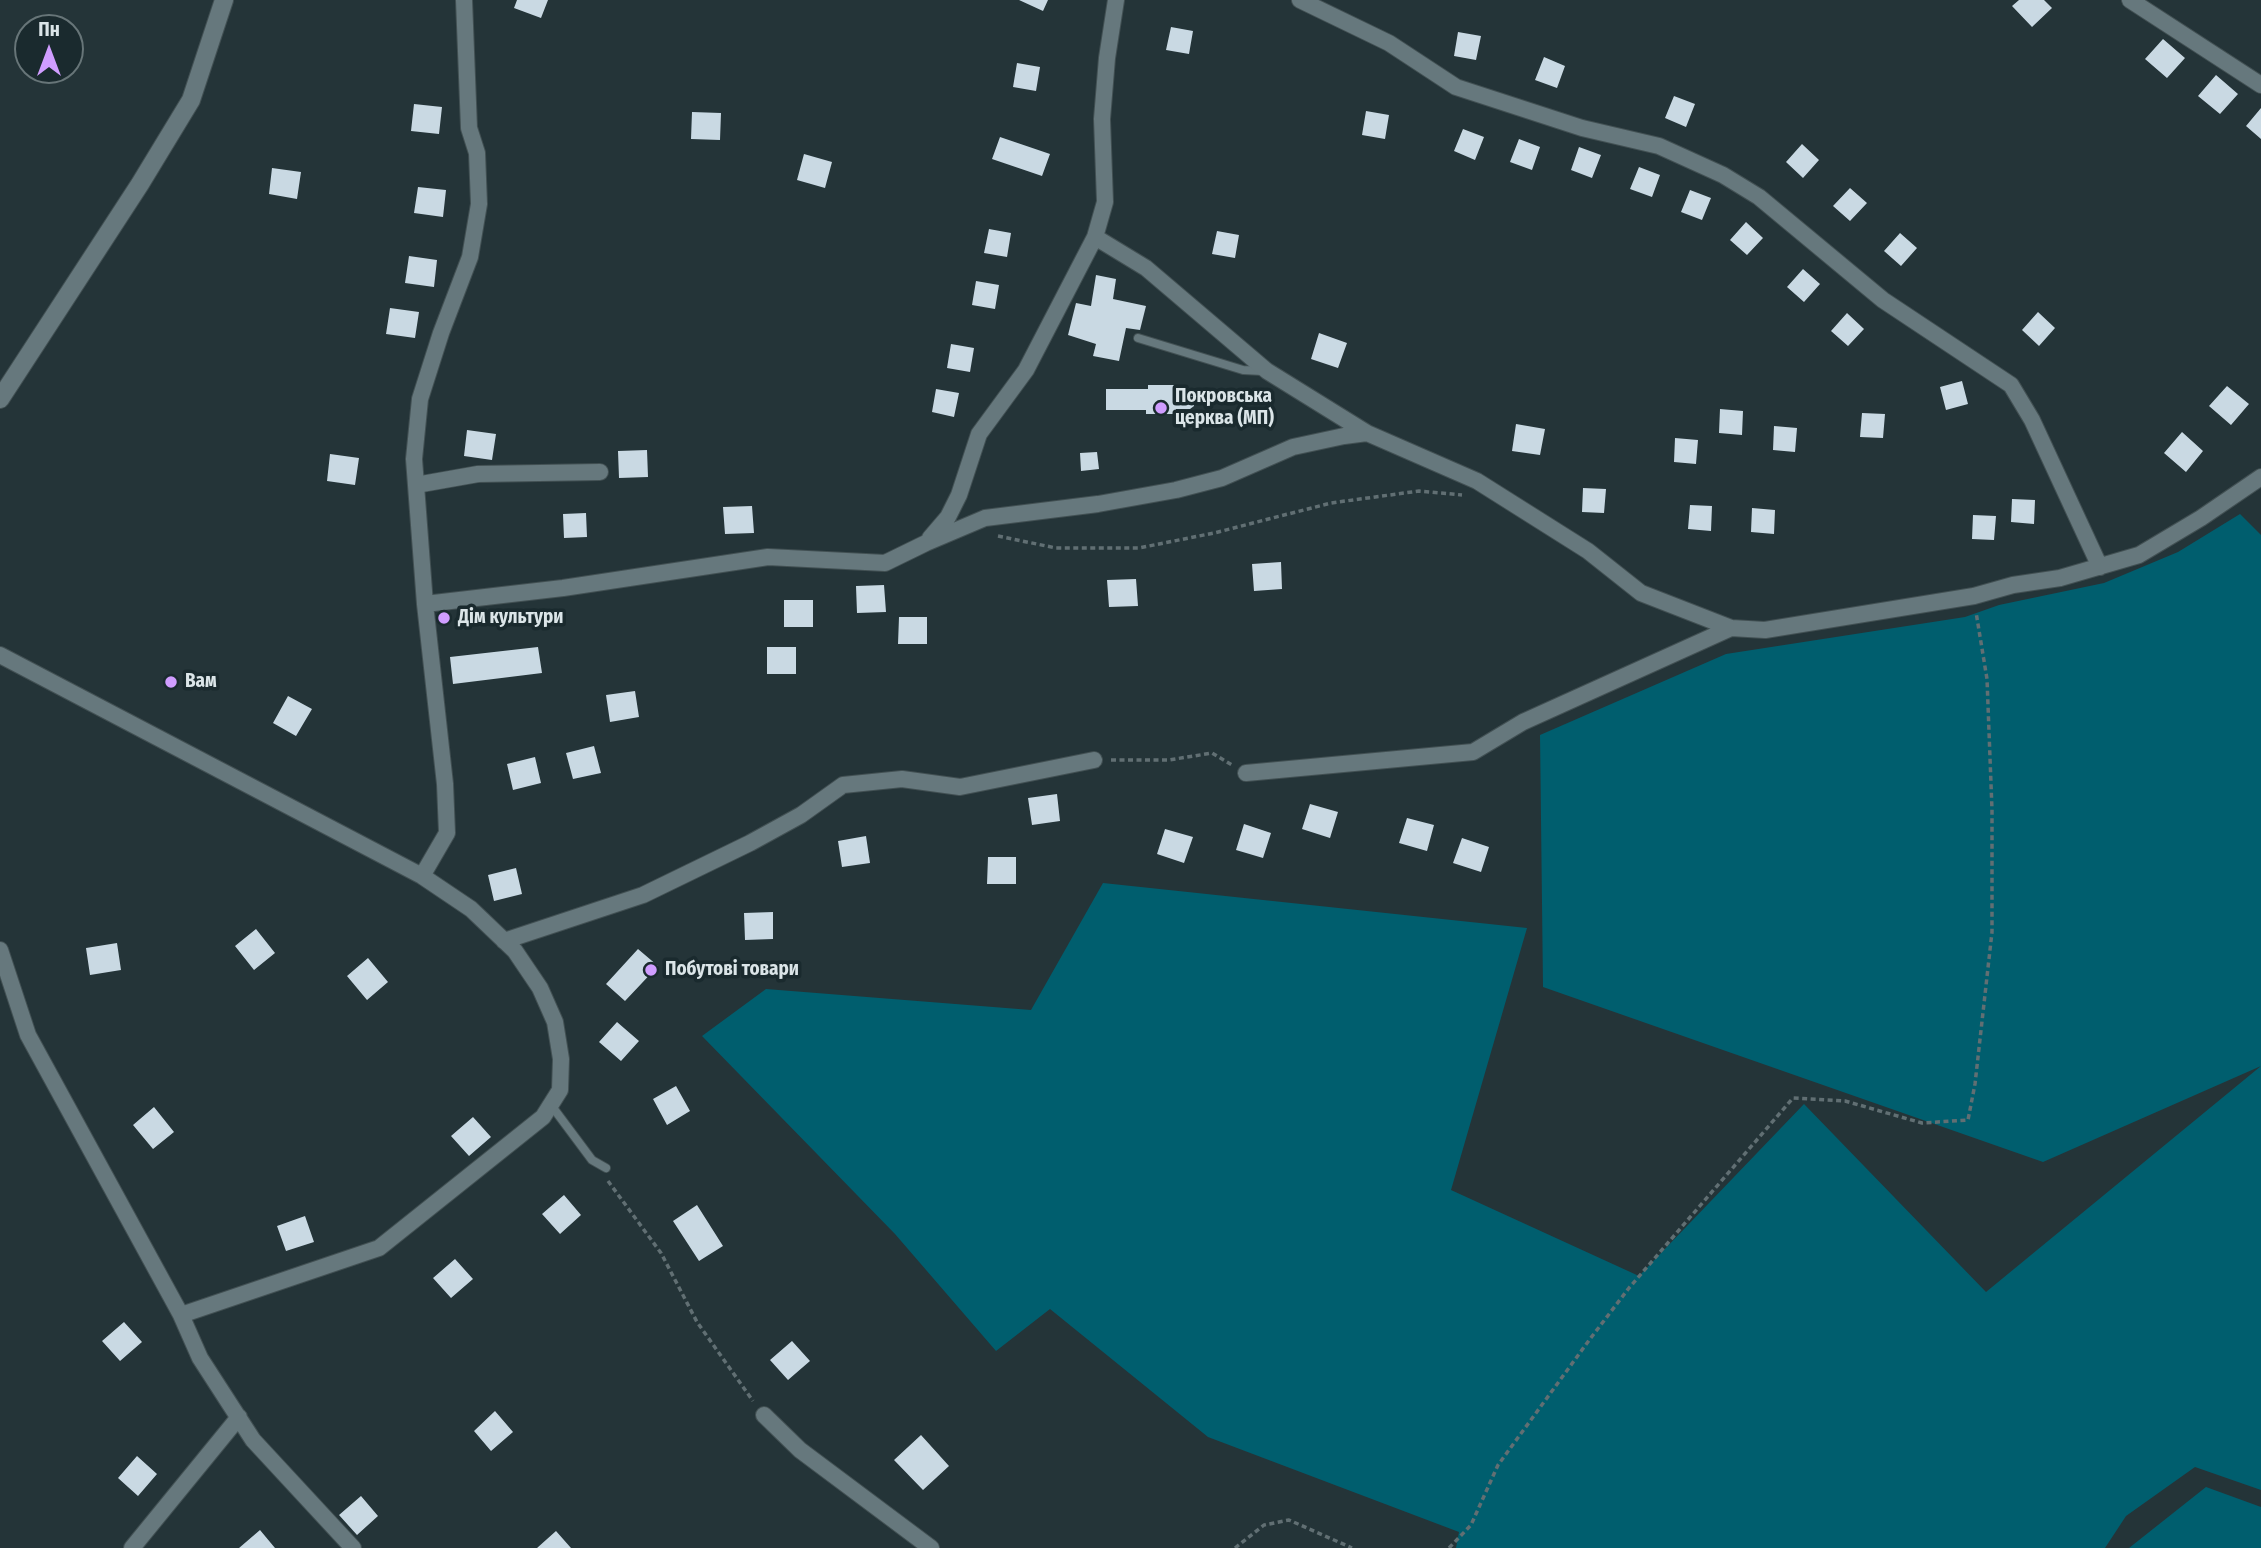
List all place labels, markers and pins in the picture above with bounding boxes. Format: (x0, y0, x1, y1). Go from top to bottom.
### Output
place label: Покровська церква (МП) (1175, 386, 1274, 430)
marker: Покровська церква (МП) (1153, 400, 1169, 416)
place label: Дім культури (458, 607, 564, 629)
marker: Дім культури (436, 610, 452, 626)
place label: Вам (185, 671, 217, 693)
marker: Вам (163, 674, 179, 690)
place label: Побутові товари (665, 959, 799, 981)
marker: Побутові товари (643, 962, 659, 978)

